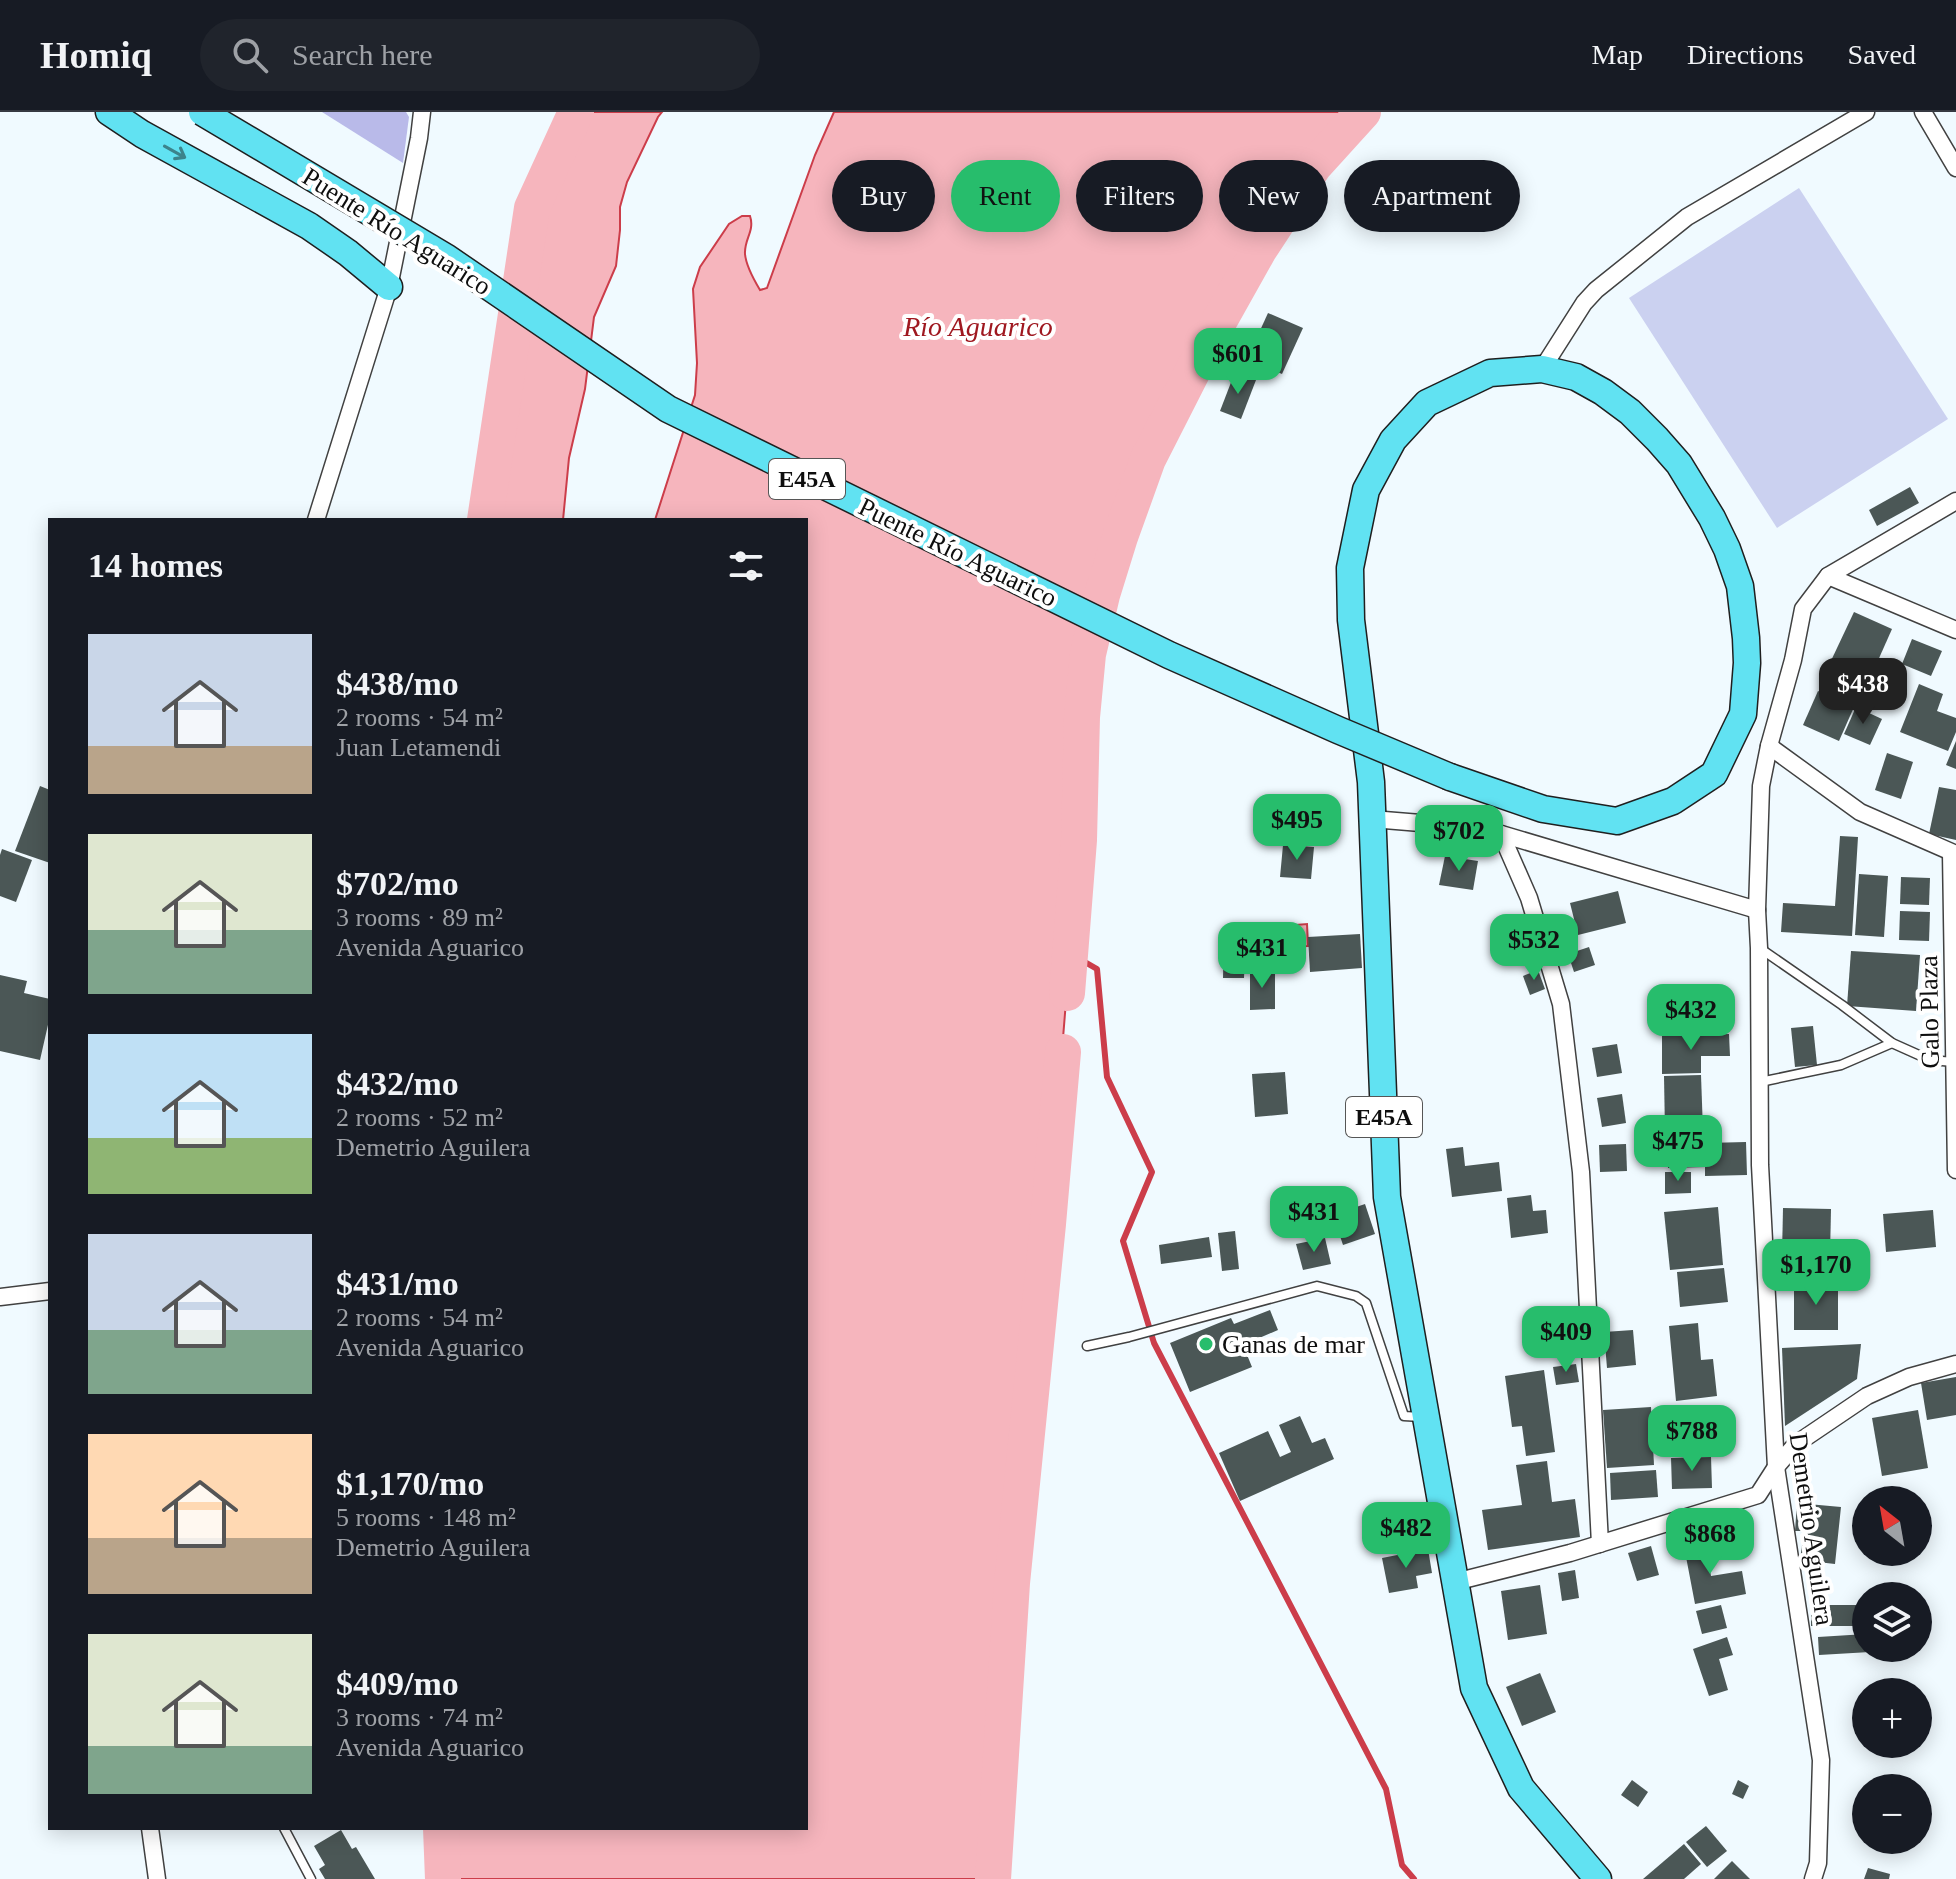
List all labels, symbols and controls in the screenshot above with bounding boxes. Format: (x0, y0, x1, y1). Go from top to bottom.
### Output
search box (200, 19, 760, 91)
icon: search (228, 33, 272, 77)
text: Homiq (40, 34, 152, 76)
text: Search here (292, 38, 433, 71)
text: Map (1592, 39, 1643, 70)
text: Directions (1687, 39, 1804, 70)
text: Saved (1848, 39, 1916, 70)
one-way arrow (163, 145, 187, 160)
chip: Buy (832, 160, 935, 232)
chip: Rent (951, 160, 1060, 232)
chip: Filters (1076, 160, 1203, 232)
chip: New (1219, 160, 1328, 232)
chip: Apartment (1344, 160, 1520, 232)
street label: Puente Río Aguarico (297, 162, 496, 301)
water label: Río Aguarico (902, 311, 1053, 342)
pin: $601 (1191, 328, 1285, 396)
text: $601 (1212, 339, 1264, 368)
road number: E45A (769, 459, 845, 499)
street label: Puente Río Aguarico (854, 492, 1061, 613)
icon: filters (724, 544, 768, 588)
text: 14 homes (88, 547, 223, 584)
pin: $438 (1816, 658, 1910, 726)
text: $438/mo (336, 665, 459, 702)
icon: home (152, 666, 248, 762)
text: $438 (1837, 669, 1889, 698)
text: 2 rooms · 54 m² (336, 703, 503, 732)
text: Juan Letamendi (336, 733, 501, 762)
pin: $495 (1250, 794, 1344, 862)
text: $495 (1271, 805, 1323, 834)
pin: $702 (1412, 805, 1506, 873)
text: $702 (1433, 816, 1485, 845)
text: $702/mo (336, 865, 459, 902)
icon: home (152, 866, 248, 962)
text: 3 rooms · 89 m² (336, 903, 503, 932)
pin: $532 (1487, 914, 1581, 982)
pin: $431 (1215, 922, 1309, 990)
text: $532 (1508, 925, 1560, 954)
text: Avenida Aguarico (336, 933, 524, 962)
text: $431 (1236, 933, 1288, 962)
street label: Galo Plaza (1914, 955, 1945, 1069)
pin: $432 (1644, 984, 1738, 1052)
text: $432 (1665, 995, 1717, 1024)
text: $432/mo (336, 1065, 459, 1102)
icon: home (152, 1066, 248, 1162)
road number: E45A (1346, 1097, 1422, 1137)
text: 2 rooms · 52 m² (336, 1103, 503, 1132)
pin: $475 (1631, 1115, 1725, 1183)
text: $475 (1652, 1126, 1704, 1155)
text: Demetrio Aguilera (336, 1133, 530, 1162)
pin: $431 (1267, 1186, 1361, 1254)
text: $431 (1288, 1197, 1340, 1226)
pin: $1,170 (1751, 1239, 1881, 1307)
text: $1,170 (1780, 1250, 1852, 1279)
text: $431/mo (336, 1265, 459, 1302)
icon: home (152, 1266, 248, 1362)
text: 2 rooms · 54 m² (336, 1303, 503, 1332)
pin: $409 (1519, 1306, 1613, 1374)
text: $409 (1540, 1317, 1592, 1346)
place label: Ganas de mar (1222, 1330, 1365, 1359)
text: Avenida Aguarico (336, 1333, 524, 1362)
marker: Ganas de mar (1197, 1335, 1215, 1353)
pin: $788 (1645, 1405, 1739, 1473)
text: $788 (1666, 1416, 1718, 1445)
street label: Demetrio Aguilera (1784, 1431, 1839, 1628)
text: $1,170/mo (336, 1465, 484, 1502)
icon: home (152, 1466, 248, 1562)
north arrow (1852, 1486, 1932, 1566)
map controls (1852, 1486, 1932, 1854)
pin: $482 (1359, 1502, 1453, 1570)
text: 5 rooms · 148 m² (336, 1503, 516, 1532)
pin: $868 (1663, 1508, 1757, 1576)
text: $482 (1380, 1513, 1432, 1542)
text: $868 (1684, 1519, 1736, 1548)
text: Demetrio Aguilera (336, 1533, 530, 1562)
button: layers (1852, 1582, 1932, 1662)
text: $409/mo (336, 1665, 459, 1702)
icon: home (152, 1666, 248, 1762)
button: + (1852, 1678, 1932, 1758)
text: 3 rooms · 74 m² (336, 1703, 503, 1732)
text: Avenida Aguarico (336, 1733, 524, 1762)
button: − (1852, 1774, 1932, 1854)

